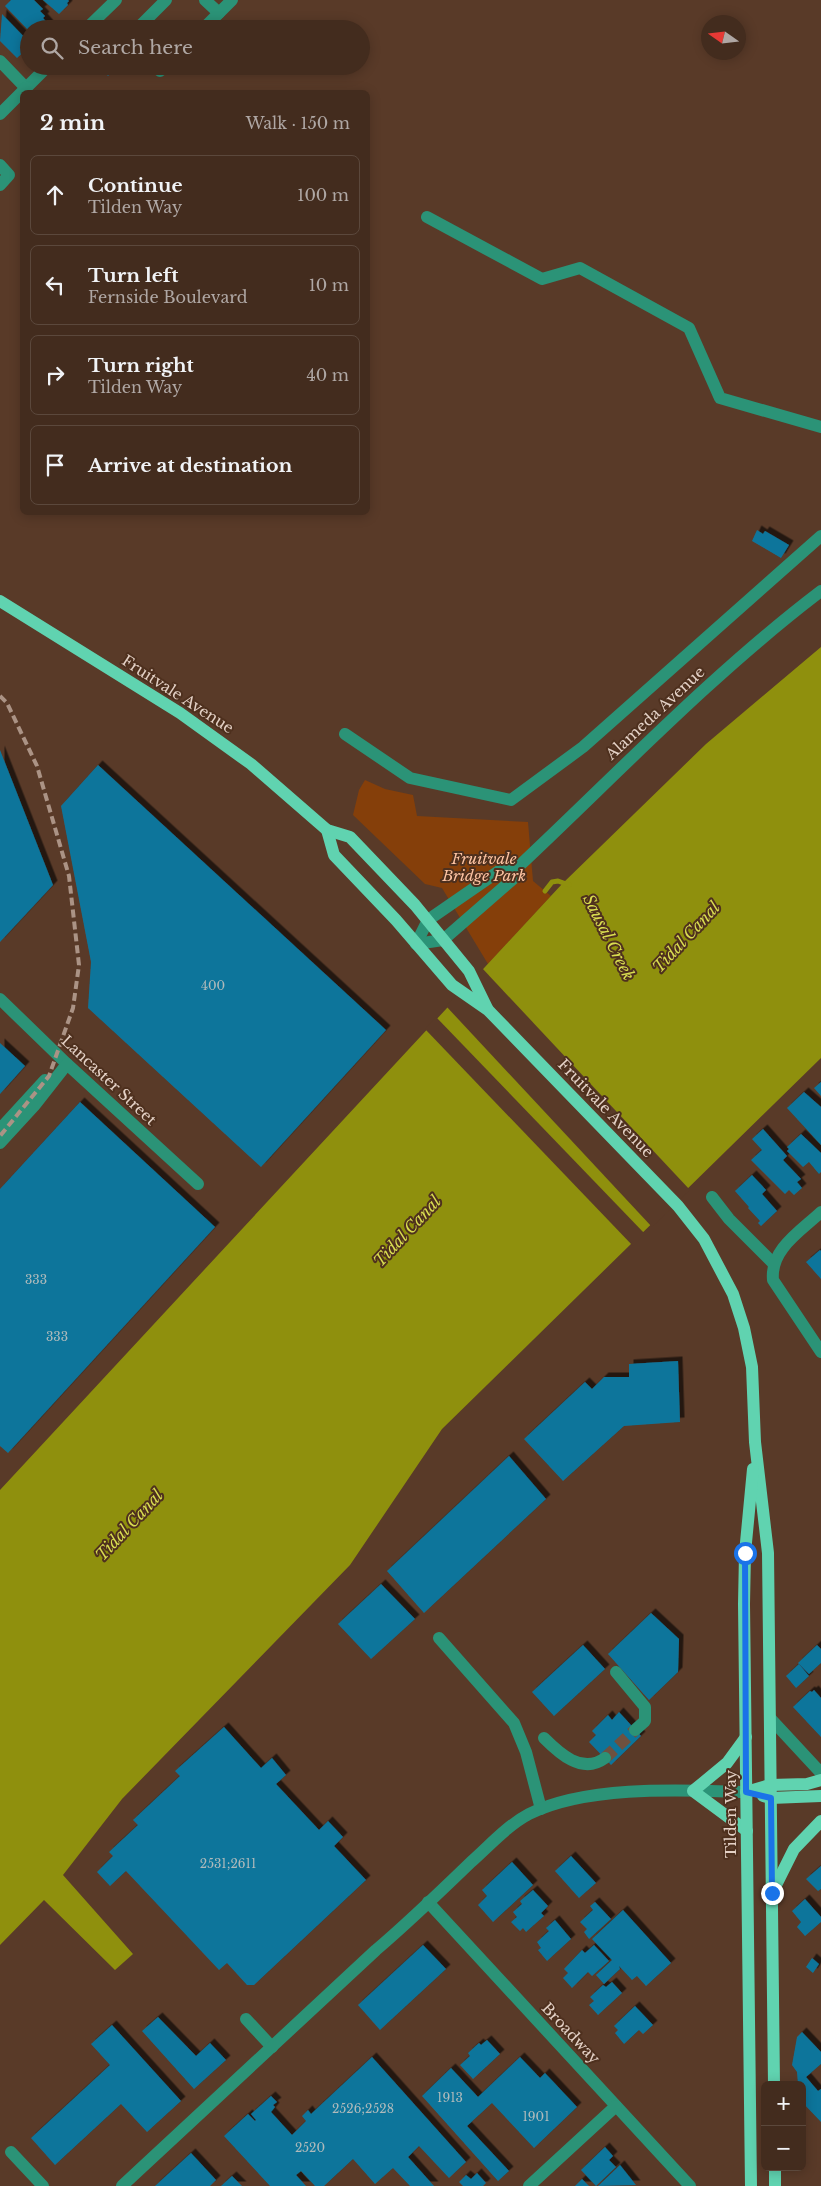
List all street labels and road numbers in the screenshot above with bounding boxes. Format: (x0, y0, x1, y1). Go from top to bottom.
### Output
street label: Fruitvale Avenue (119, 651, 237, 737)
street label: Alameda Avenue (601, 662, 708, 764)
street label: Lancaster Street (57, 1031, 161, 1129)
street label: Fruitvale Avenue (554, 1055, 658, 1161)
street label: Tilden Way (721, 1769, 740, 1858)
street label: Broadway (538, 1998, 604, 2068)

